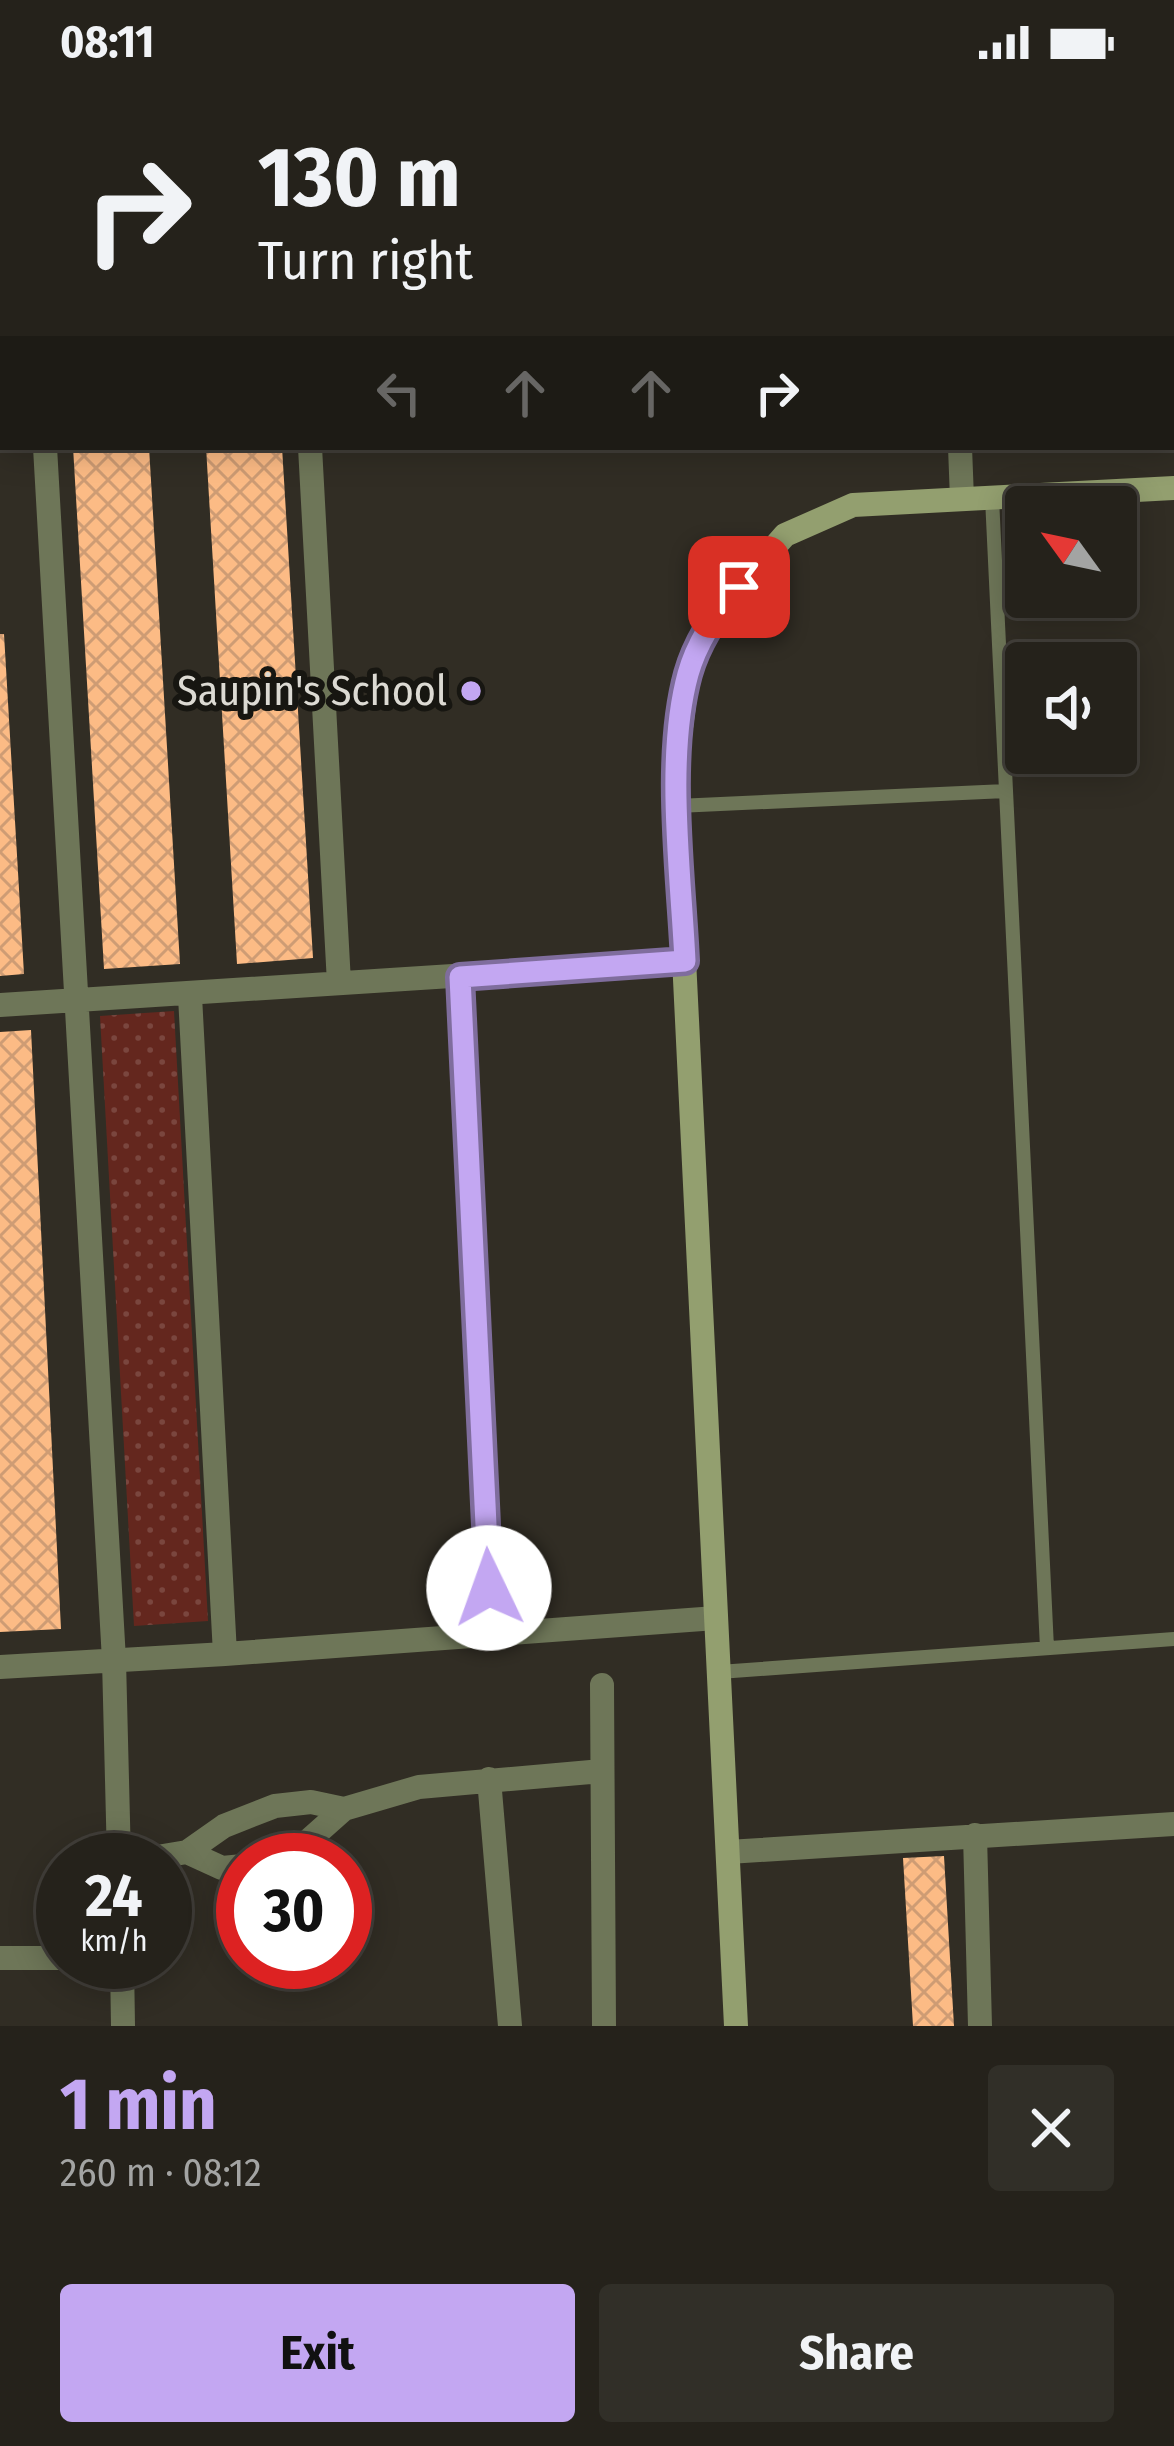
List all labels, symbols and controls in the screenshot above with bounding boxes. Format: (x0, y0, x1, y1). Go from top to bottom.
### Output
text: 08:11 (60, 15, 154, 69)
text: 130 m (258, 127, 461, 228)
icon: right (60, 132, 216, 288)
text: Turn right (258, 229, 473, 293)
icon: left (366, 360, 432, 426)
icon: ahead (492, 360, 558, 426)
icon: ahead (618, 360, 684, 426)
icon: right (744, 360, 810, 426)
north arrow (1005, 486, 1137, 618)
map controls (1005, 486, 1137, 774)
pin (688, 536, 790, 638)
icon: arrive (706, 554, 772, 620)
button: sound (1005, 642, 1137, 774)
place label: Saupin's School (177, 666, 447, 716)
marker: Saupin's School (458, 678, 484, 704)
position arrow (426, 1525, 552, 1651)
speed limit sign: 30 (216, 1833, 372, 1989)
text: 24 (85, 1860, 143, 1932)
text: km/h (81, 1923, 147, 1959)
text: 1 min (60, 2062, 217, 2148)
button: close (988, 2065, 1114, 2191)
text: 260 m · 08:12 (60, 2150, 262, 2196)
button: Exit (60, 2284, 575, 2422)
button: Share (599, 2284, 1114, 2422)

